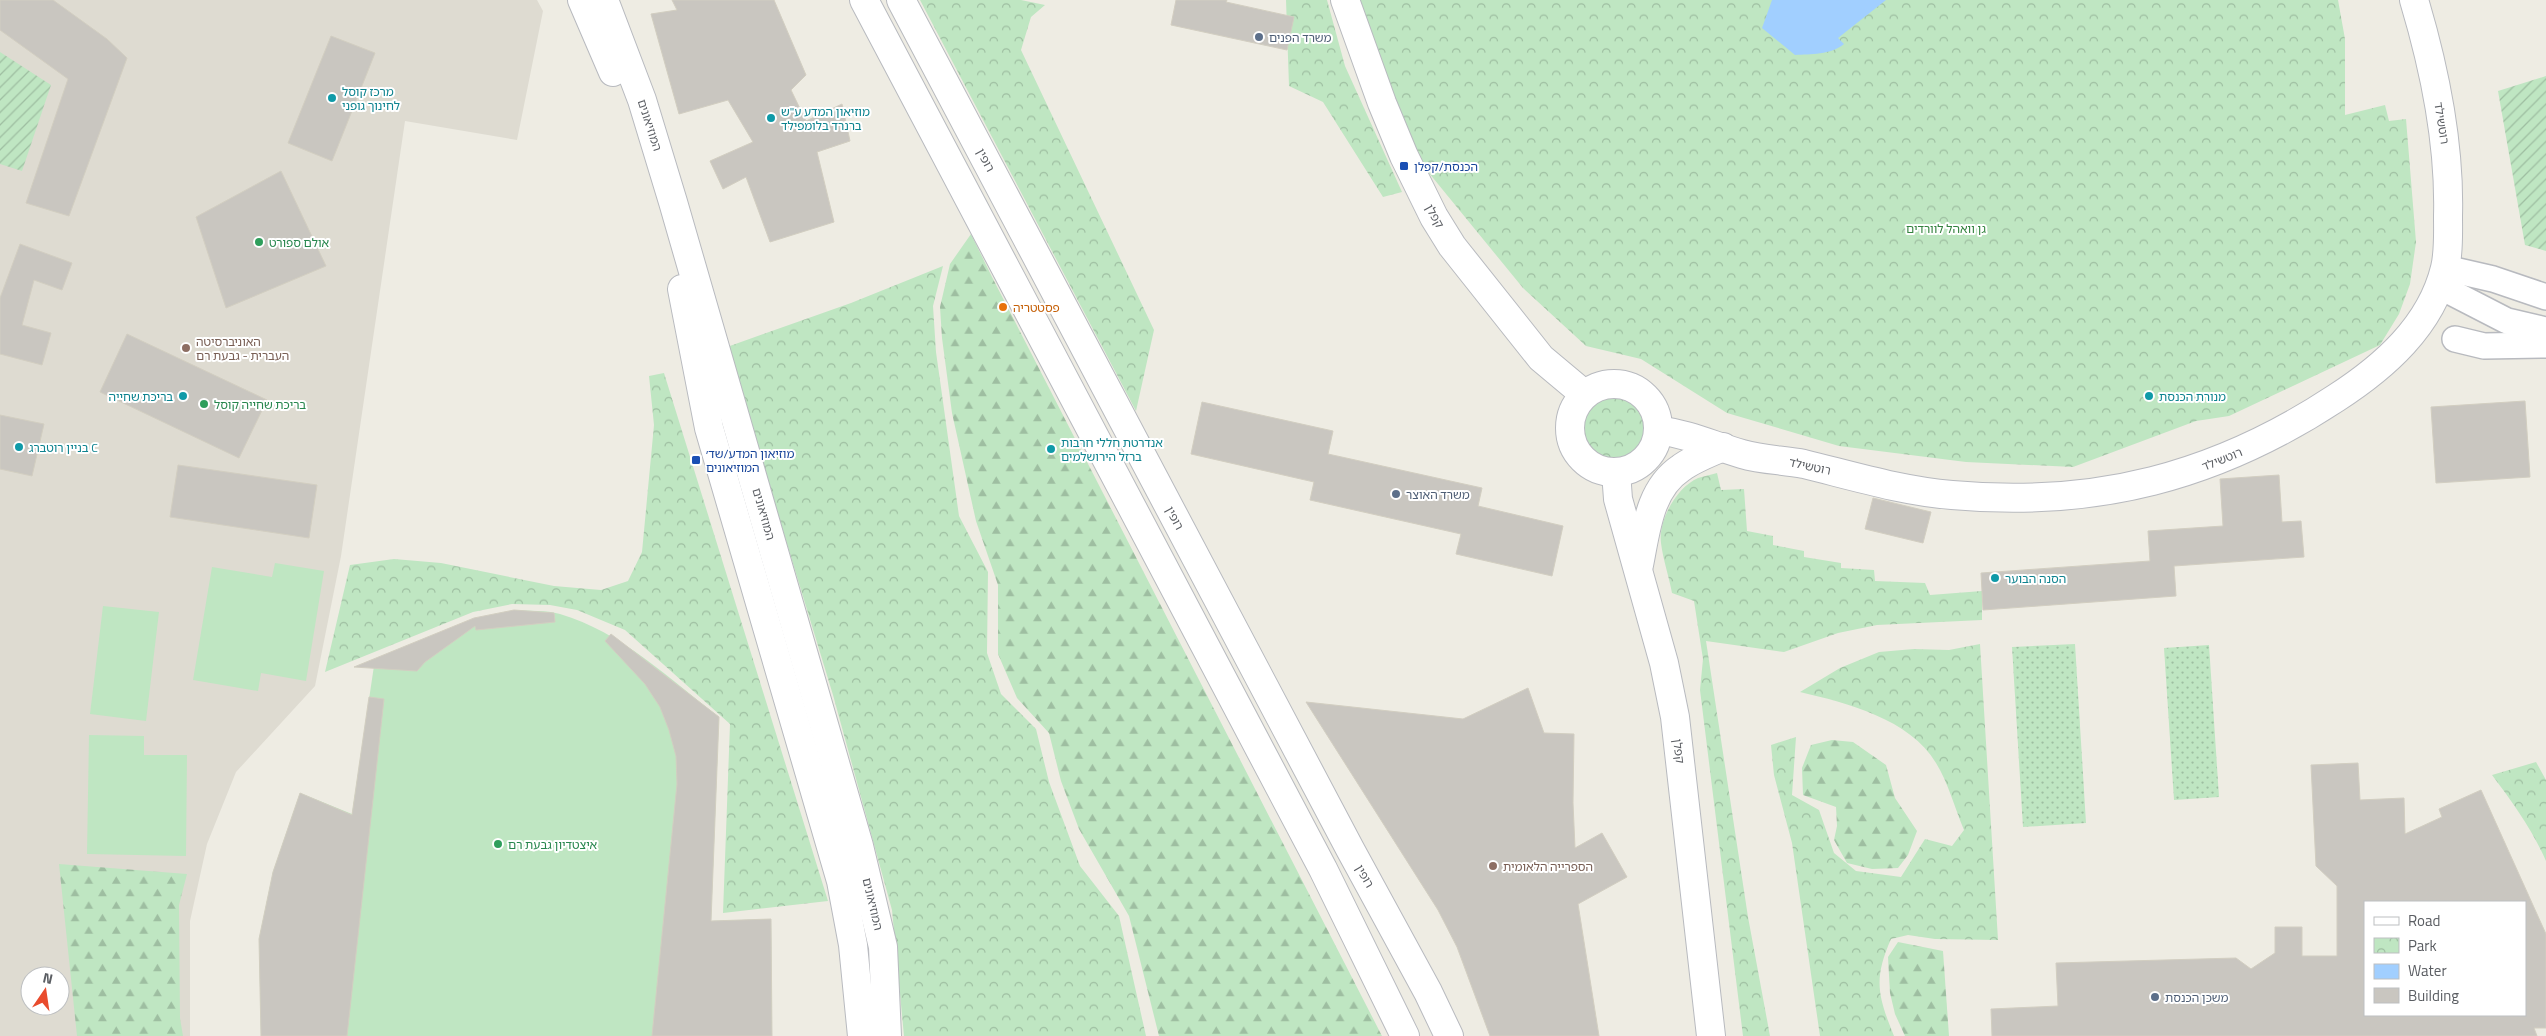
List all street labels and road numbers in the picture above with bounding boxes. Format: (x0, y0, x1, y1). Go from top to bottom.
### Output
street label: המוזיאונים (633, 97, 667, 153)
street label: רוטשילד (2429, 101, 2455, 145)
street label: רופין (972, 145, 1000, 175)
street label: קפלן (1421, 201, 1450, 232)
street label: רוטשילד (2199, 442, 2245, 476)
street label: רוטשילד (1787, 452, 1833, 480)
street label: המוזיאונים (747, 486, 781, 542)
street label: רופין (1161, 503, 1189, 533)
street label: קפלן (1668, 738, 1690, 765)
street label: רופין (1351, 861, 1379, 891)
street label: המוזיאונים (858, 876, 888, 932)

